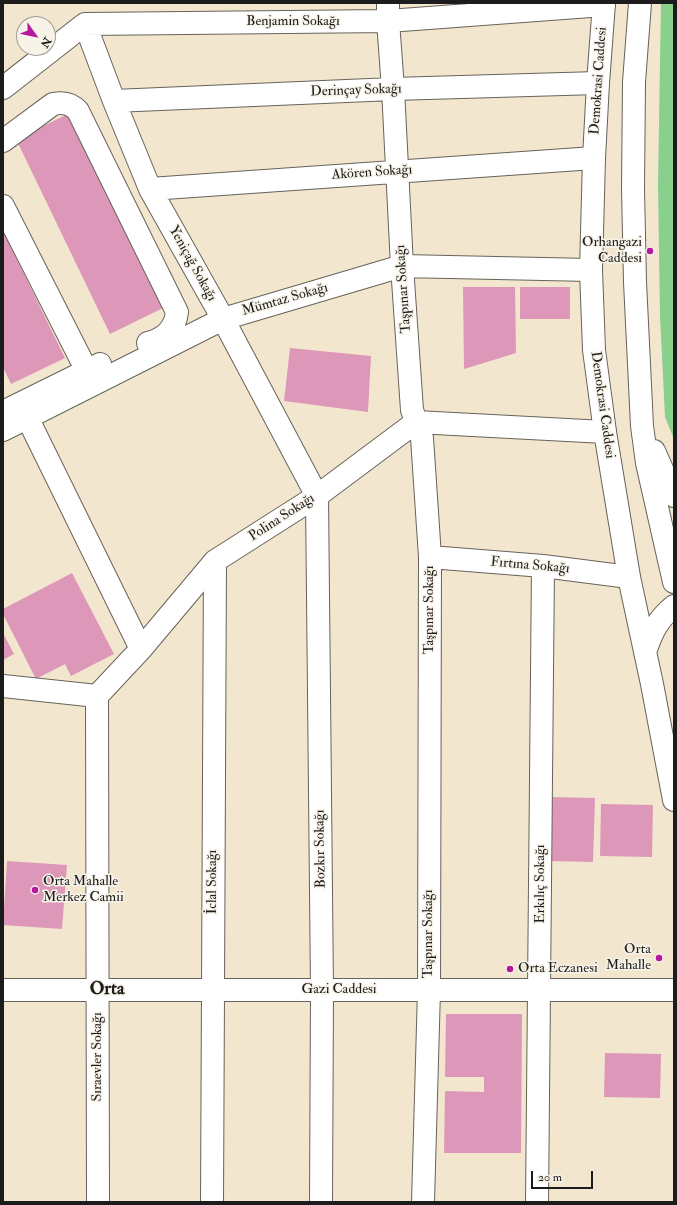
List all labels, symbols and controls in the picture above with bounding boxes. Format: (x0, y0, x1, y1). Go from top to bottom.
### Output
street label: Benjamin Sokağı (246, 14, 340, 30)
north arrow (16, 16, 56, 56)
street label: Demokrasi Caddesi (587, 27, 611, 135)
text: N (38, 35, 54, 50)
street label: Derinçay Sokağı (310, 81, 402, 101)
street label: Akören Sokağı (331, 162, 413, 184)
street label: Yeniçağ Sokağı (164, 223, 220, 305)
place label: Orhangazi Caddesi (582, 235, 642, 268)
street label: Taşpınar Sokağı (393, 244, 415, 334)
marker: Orhangazi Caddesi (645, 246, 655, 256)
street label: Mümtaz Sokağı (240, 280, 330, 320)
street label: Demokrasi Caddesi (586, 350, 618, 460)
street label: Polina Sokağı (246, 490, 318, 546)
street label: Fırtına Sokağı (490, 554, 570, 578)
street label: Taşpınar Sokağı (422, 566, 438, 654)
street label: Bozkır Sokağı (312, 810, 330, 888)
street label: Erkılıç Sokağı (533, 844, 549, 924)
street label: İclal Sokağı (205, 850, 221, 914)
place label: Orta Mahalle Merkez Camii (43, 874, 124, 906)
marker: Orta Mahalle Merkez Camii (30, 885, 40, 895)
street label: Taşpınar Sokağı (421, 890, 437, 978)
place label: Orta Mahalle (606, 942, 651, 974)
marker: Orta Mahalle (654, 953, 664, 963)
place label: Orta Eczanesi (518, 961, 598, 977)
marker: Orta Eczanesi (505, 964, 515, 974)
district label: Orta (90, 979, 124, 1001)
street label: Gazi Caddesi (301, 982, 377, 998)
street label: Sıraevler Sokağı (90, 1012, 106, 1102)
scale bar (533, 1163, 595, 1189)
text: 20 m (538, 1170, 562, 1185)

